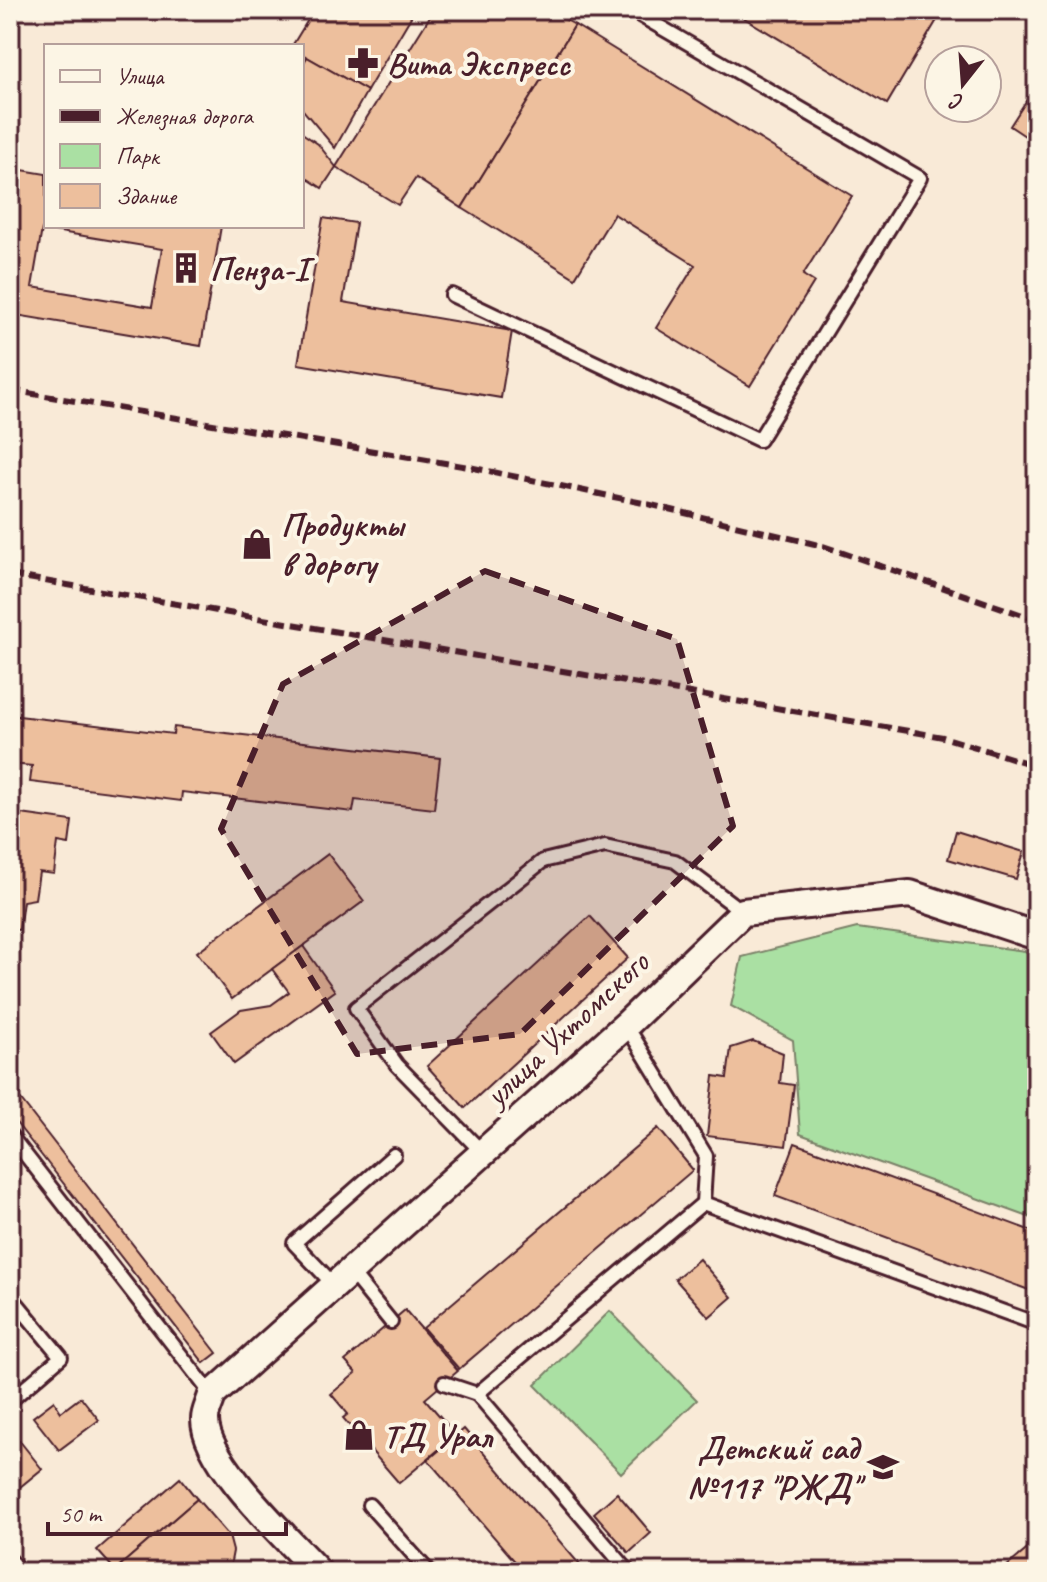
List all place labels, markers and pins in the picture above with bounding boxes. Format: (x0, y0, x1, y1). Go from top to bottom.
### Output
place label: Вита Экспресс (387, 42, 571, 85)
pharmacy icon: Вита Экспресс (346, 46, 380, 80)
place label: Пенза-I (210, 247, 315, 291)
building icon: Пенза-I (169, 251, 203, 285)
place label: Продукты в дорогу (281, 503, 407, 585)
shop icon: Продукты в дорогу (240, 527, 274, 561)
place label: ТД Урал (383, 1414, 494, 1457)
shop icon: ТД Урал (342, 1418, 376, 1452)
place label: Детский сад №117 "РЖД" (687, 1426, 866, 1508)
school or university icon: Детский сад №117 "РЖД" (866, 1450, 900, 1484)

